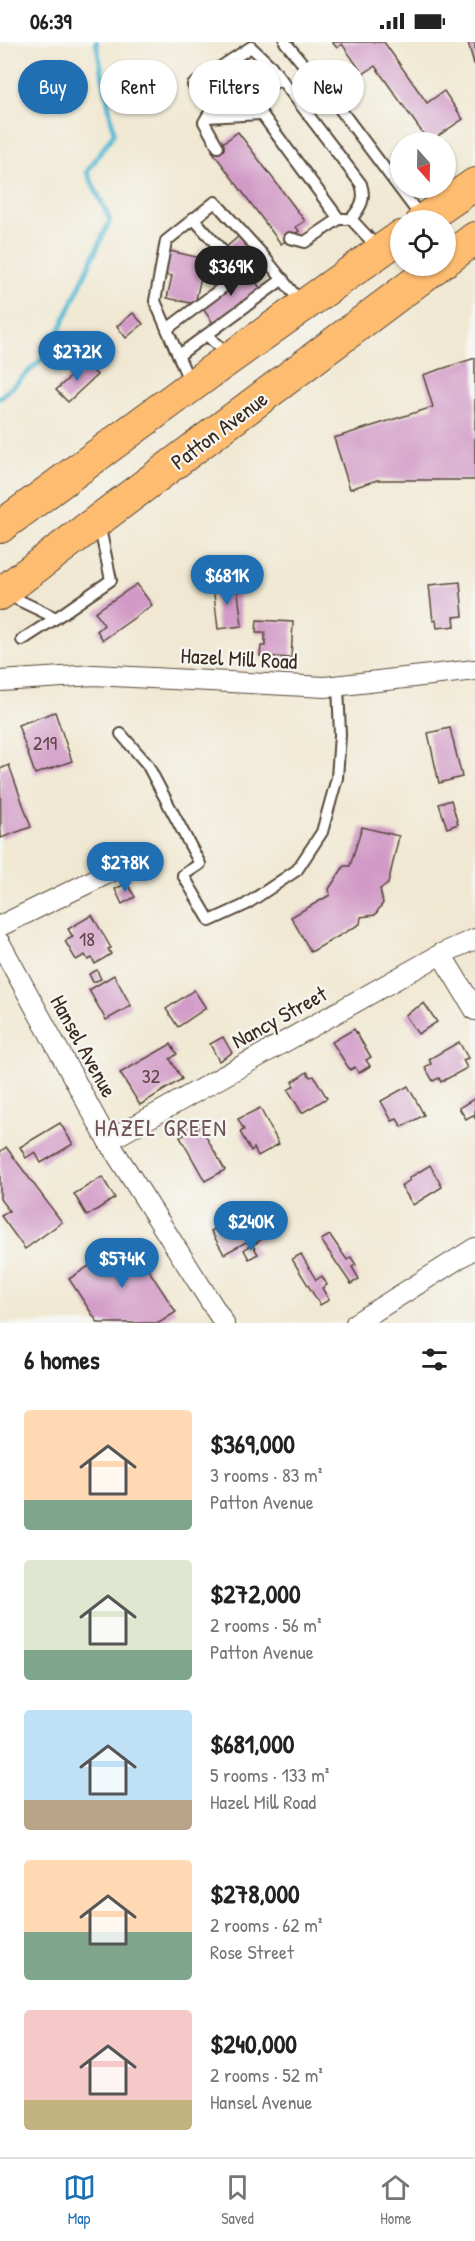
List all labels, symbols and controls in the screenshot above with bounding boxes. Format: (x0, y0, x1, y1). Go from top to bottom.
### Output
text: 06:39 (30, 6, 72, 36)
chip: Buy (18, 60, 88, 114)
chip: Rent (100, 60, 177, 114)
chip: Filters (189, 60, 280, 114)
chip: New (292, 60, 364, 114)
north arrow (390, 132, 456, 198)
map controls (390, 132, 456, 276)
button: locate (390, 210, 456, 276)
pin: $369K (189, 246, 273, 297)
text: $369K (209, 252, 253, 279)
pin: $272K (35, 331, 119, 382)
text: $272K (52, 337, 102, 364)
street label: Patton Avenue (164, 384, 274, 476)
pin: $681K (185, 555, 269, 606)
text: $681K (205, 561, 249, 588)
street label: Hazel Mill Road (180, 640, 298, 676)
house number: 219 (33, 729, 57, 756)
pin: $278K (83, 842, 167, 893)
text: $278K (101, 848, 149, 875)
house number: 18 (79, 925, 95, 952)
street label: Nancy Street (226, 978, 332, 1055)
street label: Hansel Avenue (44, 989, 125, 1103)
house number: 32 (142, 1062, 161, 1089)
district label: HAZEL GREEN (94, 1111, 228, 1143)
pin: $240K (209, 1201, 293, 1252)
text: $240K (228, 1207, 274, 1234)
pin: $574K (80, 1238, 164, 1289)
text: $574K (99, 1244, 145, 1271)
text: 6 homes (24, 1342, 100, 1377)
icon: filters (418, 1343, 451, 1376)
text: $369,000 (210, 1426, 295, 1461)
icon: home (72, 1434, 144, 1506)
text: 3 rooms · 83 m² (210, 1461, 322, 1488)
text: Patton Avenue (210, 1488, 314, 1515)
text: $272,000 (210, 1576, 301, 1611)
icon: home (72, 1584, 144, 1656)
text: 2 rooms · 56 m² (210, 1611, 322, 1638)
text: Patton Avenue (210, 1638, 314, 1665)
text: $681,000 (210, 1726, 294, 1761)
icon: home (72, 1734, 144, 1806)
text: 5 rooms · 133 m² (210, 1761, 329, 1788)
text: Hazel Mill Road (210, 1788, 316, 1815)
text: $278,000 (210, 1876, 300, 1911)
icon: home (72, 1884, 144, 1956)
text: 2 rooms · 62 m² (210, 1911, 322, 1938)
text: Rose Street (210, 1938, 294, 1965)
text: $240,000 (210, 2026, 297, 2061)
icon: home (72, 2034, 144, 2106)
text: 2 rooms · 52 m² (210, 2061, 323, 2088)
text: Hansel Avenue (210, 2088, 313, 2115)
tab: Map (63, 2171, 96, 2229)
tab: Saved (221, 2171, 254, 2229)
tab: Home (379, 2171, 412, 2229)

